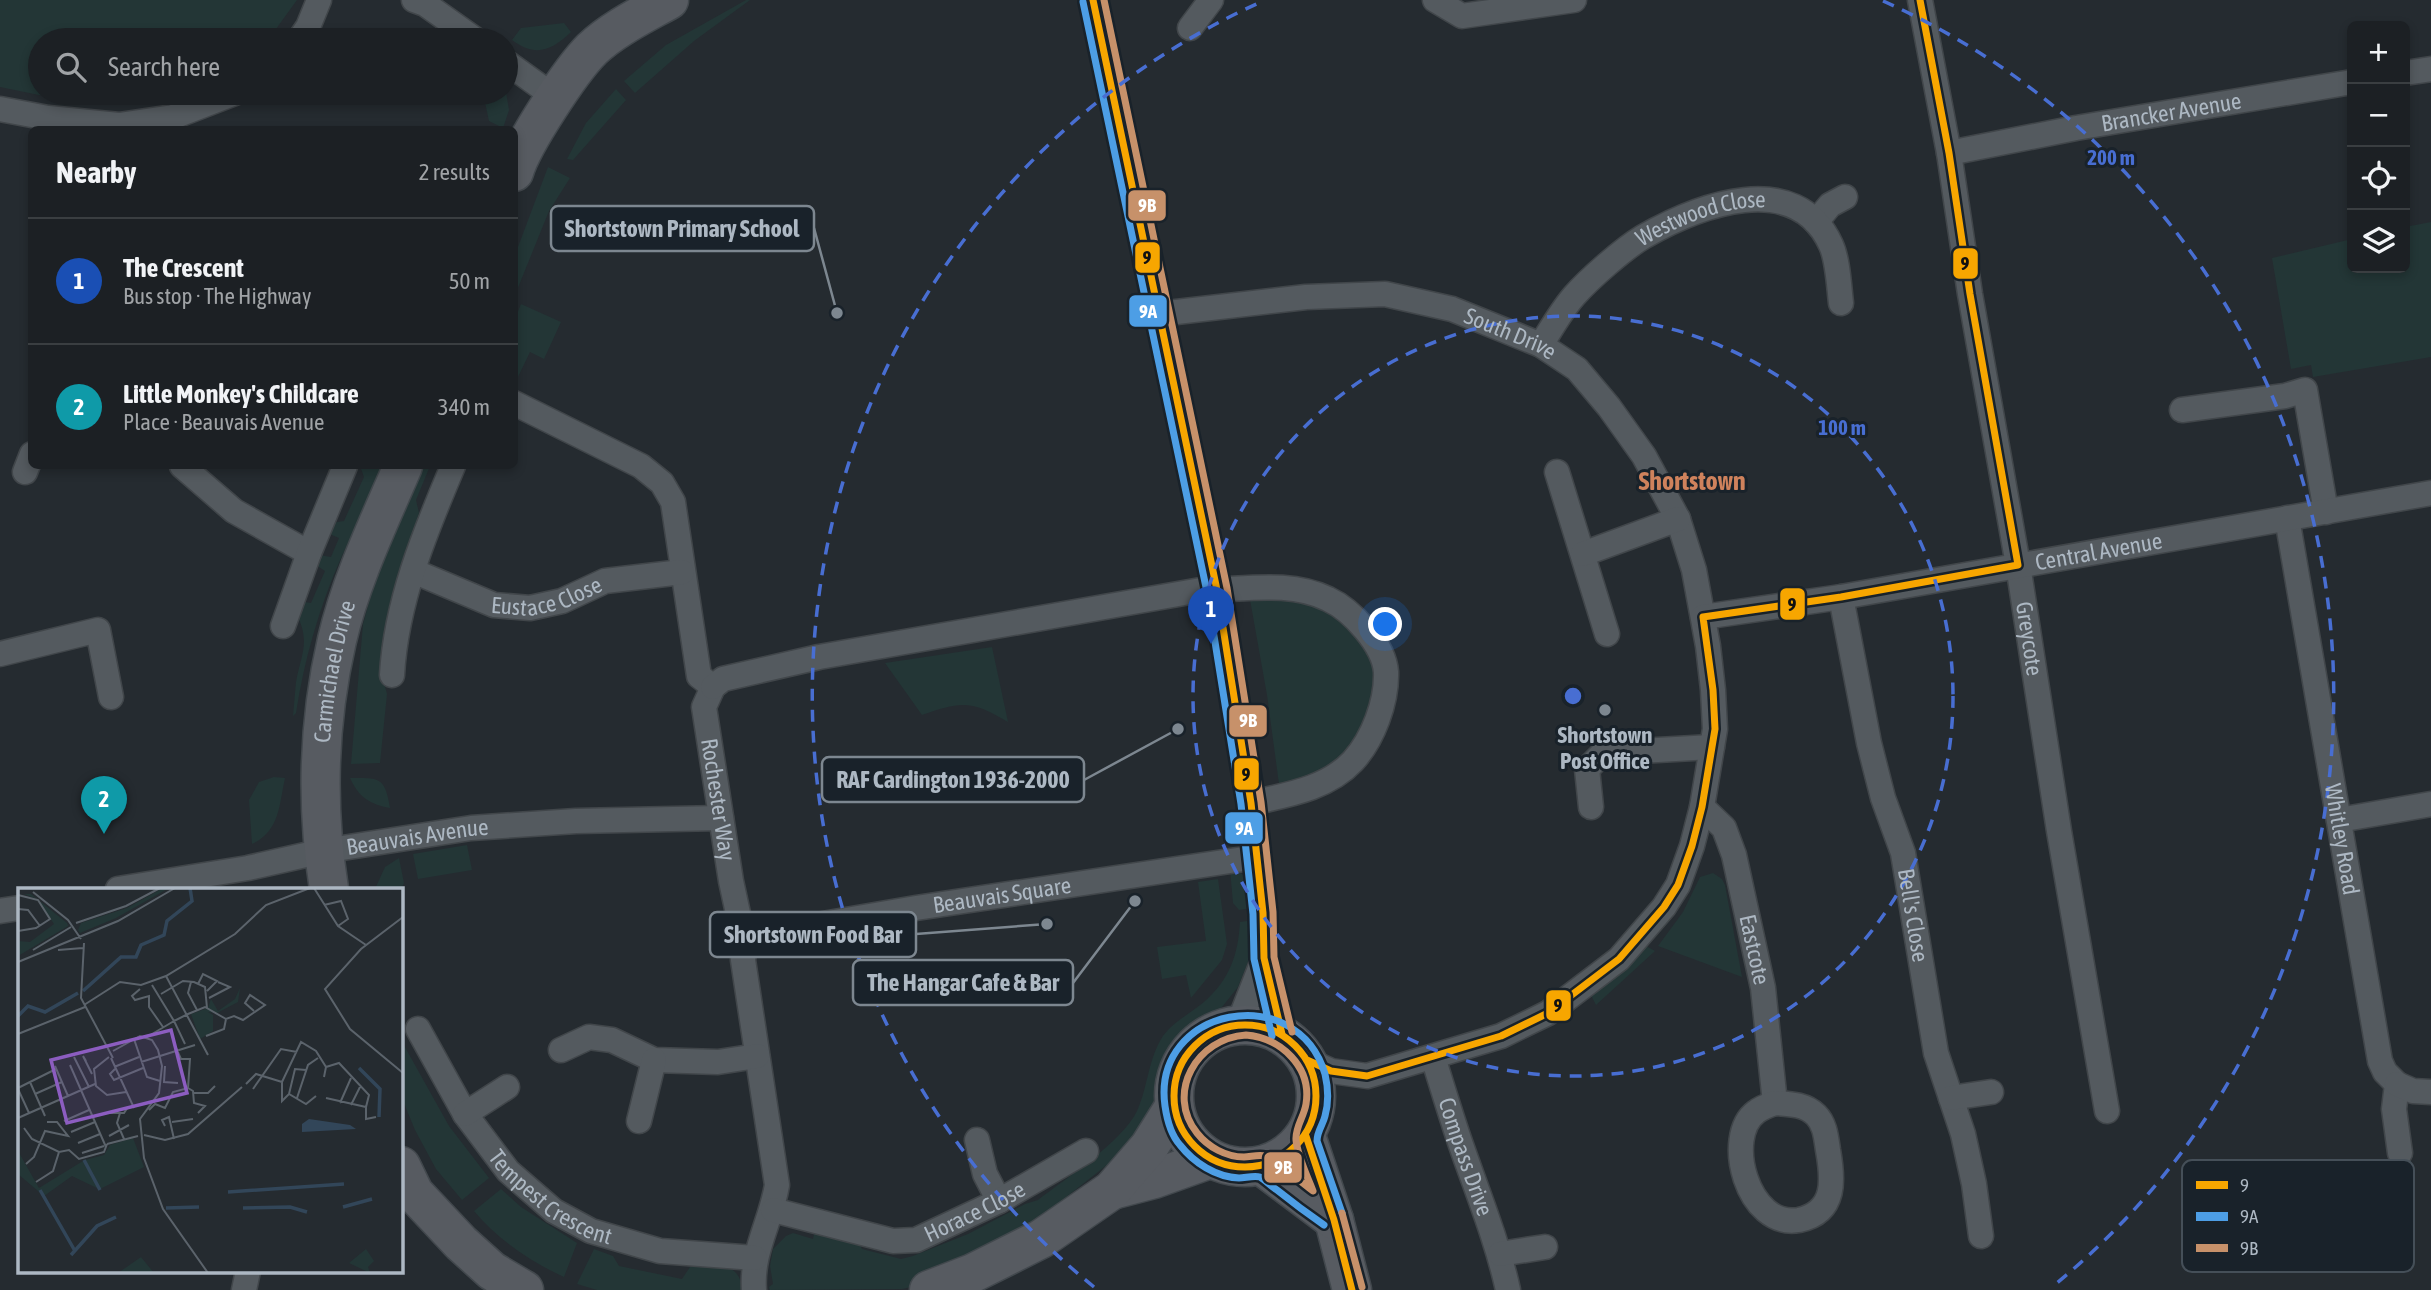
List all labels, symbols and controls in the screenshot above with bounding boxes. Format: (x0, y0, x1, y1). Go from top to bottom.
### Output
map controls (2347, 21, 2410, 273)
button: + (2347, 21, 2410, 84)
search box (28, 28, 518, 105)
icon: search (52, 48, 90, 86)
text: Search here (108, 52, 220, 82)
button: − (2347, 84, 2410, 147)
street label: Brancker Avenue (2099, 88, 2243, 137)
text: 200 m (2087, 145, 2135, 169)
button: locate (2347, 147, 2410, 210)
text: Nearby (56, 155, 136, 189)
text: 2 results (419, 159, 490, 185)
street label: Westwood Close (1631, 186, 1766, 251)
line badge: 9B (1127, 189, 1167, 222)
text: 9B (1138, 194, 1156, 216)
callout: Shortstown Primary School (551, 206, 814, 251)
button: layers (2347, 210, 2410, 273)
text: Shortstown Primary School (565, 215, 800, 242)
line badge: 9 (1134, 241, 1161, 274)
text: 9 (1143, 246, 1152, 268)
line badge: 9 (1952, 247, 1979, 280)
text: 9 (1961, 252, 1970, 274)
text: The Crescent (123, 253, 244, 283)
text: 1 (74, 268, 84, 294)
text: 50 m (449, 268, 490, 294)
text: Bus stop · The Highway (123, 283, 312, 309)
line badge: 9A (1128, 294, 1168, 328)
text: 9A (1139, 300, 1158, 322)
street label: South Drive (1461, 302, 1561, 365)
text: Little Monkey's Childcare (123, 379, 359, 409)
text: 2 (74, 394, 84, 420)
text: 340 m (438, 394, 490, 420)
text: Place · Beauvais Avenue (123, 409, 325, 435)
text: 100 m (1818, 415, 1866, 439)
district label: Shortstown (1638, 466, 1746, 496)
street label: Central Avenue (2033, 528, 2164, 576)
street label: Eustace Close (490, 571, 606, 621)
pin: 1 (1188, 586, 1234, 644)
line badge: 9 (1779, 587, 1806, 621)
text: 9 (1788, 593, 1797, 615)
street label: Carmichael Drive (309, 597, 360, 744)
street label: Greycote (2011, 600, 2048, 678)
your location (1368, 607, 1402, 641)
centre of rings (1561, 684, 1585, 708)
marker: Shortstown Post Office (1597, 702, 1613, 718)
line badge: 9B (1228, 704, 1268, 738)
text: 9B (1239, 709, 1257, 731)
place label: Shortstown Post Office (1558, 722, 1652, 774)
street label: Rochester Way (696, 736, 741, 863)
callout: RAF Cardington 1936-2000 (822, 757, 1084, 802)
line badge: 9 (1233, 757, 1260, 791)
text: 9 (1242, 763, 1251, 785)
text: RAF Cardington 1936-2000 (836, 766, 1070, 793)
pin: 2 (81, 776, 127, 834)
street label: Whitley Road (2320, 782, 2364, 897)
line badge: 9A (1224, 811, 1264, 845)
street label: Beauvais Avenue (344, 814, 489, 860)
text: 9A (1235, 817, 1254, 839)
street label: Bell's Close (1893, 867, 1934, 964)
street label: Beauvais Square (931, 872, 1073, 918)
inset map (18, 888, 402, 1272)
callout: Shortstown Food Bar (710, 912, 916, 957)
street label: Eastcote (1734, 912, 1775, 987)
text: Shortstown Food Bar (724, 921, 903, 948)
callout: The Hangar Cafe & Bar (853, 960, 1073, 1005)
text: The Hangar Cafe & Bar (867, 969, 1060, 996)
line badge: 9 (1545, 989, 1572, 1022)
text: 9 (1554, 994, 1563, 1016)
street label: Compass Drive (1433, 1094, 1498, 1219)
street label: Tempest Crescent (484, 1145, 615, 1249)
line badge: 9B (1263, 1151, 1303, 1184)
text: 9B (1274, 1156, 1292, 1178)
legend (2182, 1160, 2414, 1272)
text: 9 (2240, 1174, 2249, 1196)
street label: Horace Close (920, 1176, 1030, 1247)
text: 9A (2240, 1205, 2259, 1227)
text: 9B (2240, 1237, 2258, 1259)

